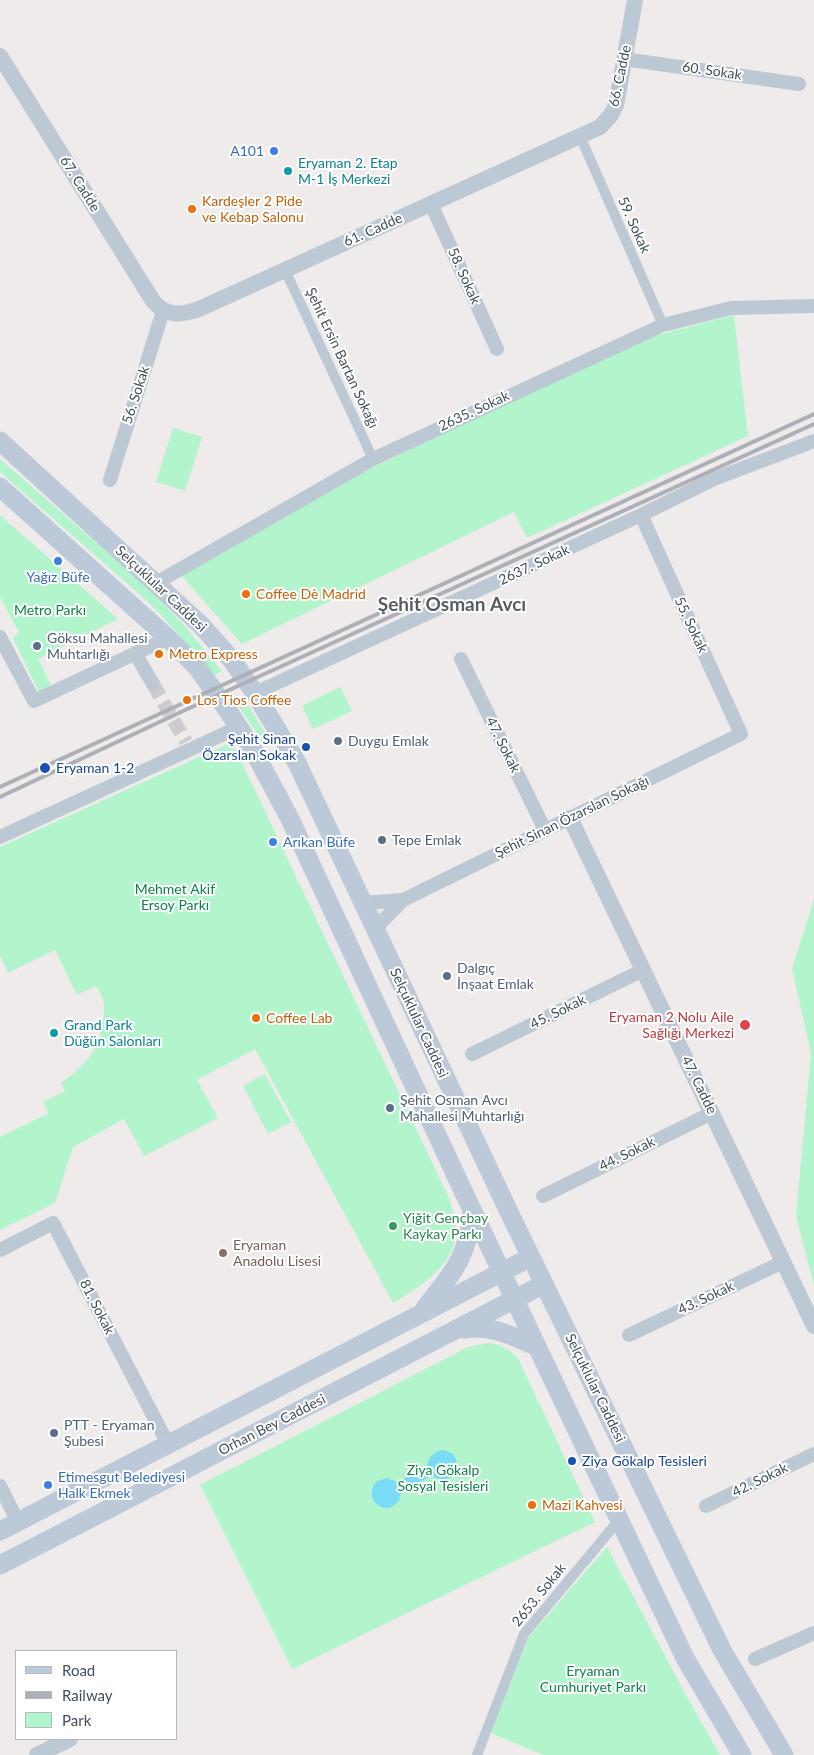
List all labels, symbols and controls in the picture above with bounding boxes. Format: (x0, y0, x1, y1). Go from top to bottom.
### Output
street label: 66. Cadde (605, 44, 635, 108)
street label: 60. Sokak (681, 59, 743, 83)
place label: A101 (230, 143, 264, 159)
marker: A101 (268, 145, 280, 157)
street label: 67. Cadde (56, 153, 104, 215)
place label: Eryaman 2. Etap M-1 İş Merkezi (298, 155, 397, 188)
marker: Eryaman 2. Etap M-1 İş Merkezi (282, 165, 294, 177)
place label: Kardeşler 2 Pide ve Kebap Salonu (202, 193, 304, 226)
street label: 59. Sokak (614, 194, 654, 256)
marker: Kardeşler 2 Pide ve Kebap Salonu (186, 203, 198, 215)
street label: 61. Cadde (341, 210, 405, 250)
street label: 58. Sokak (444, 245, 484, 307)
street label: Şehit Ersin Bartan Sokağı (302, 285, 382, 431)
street label: 56. Sokak (119, 364, 153, 426)
street label: 2635. Sokak (436, 387, 512, 435)
street label: 2637. Sokak (496, 541, 572, 589)
street label: Selçuklular Caddesi (112, 542, 210, 636)
marker: Yağız Büfe (52, 555, 64, 567)
place label: Yağız Büfe (26, 569, 90, 585)
place label: Coffee Dè Madrid (256, 586, 366, 602)
marker: Coffee Dè Madrid (240, 588, 252, 600)
district label: Şehit Osman Avcı (378, 594, 526, 616)
street label: 55. Sokak (671, 594, 711, 656)
park label: Metro Parkı (14, 602, 86, 618)
place label: Göksu Mahallesi Muhtarlığı (47, 630, 148, 662)
marker: Göksu Mahallesi Muhtarlığı (31, 640, 43, 652)
place label: Metro Express (169, 646, 258, 662)
marker: Metro Express (153, 648, 165, 660)
place label: Los Tios Coffee (197, 692, 291, 708)
marker: Los Tios Coffee (181, 694, 193, 706)
street label: 47. Sokak (482, 714, 524, 776)
place label: Şehit Sinan Özarslan Sokak (202, 731, 296, 764)
place label: Duygu Emlak (348, 733, 429, 749)
marker: Duygu Emlak (332, 735, 344, 747)
marker: Şehit Sinan Özarslan Sokak (300, 741, 312, 753)
place label: Eryaman 1-2 (56, 760, 134, 776)
marker: Eryaman 1-2 (38, 761, 52, 775)
street label: Şehit Sinan Özarslan Sokağı (492, 772, 652, 862)
place label: Tepe Emlak (392, 832, 462, 848)
place label: Arıkan Büfe (283, 834, 355, 850)
marker: Tepe Emlak (376, 834, 388, 846)
marker: Arıkan Büfe (267, 836, 279, 848)
park label: Mehmet Akif Ersoy Parkı (135, 881, 215, 914)
place label: Dalgıç İnşaat Emlak (457, 960, 534, 992)
street label: Selçuklular Caddesi (386, 966, 452, 1080)
marker: Dalgıç İnşaat Emlak (441, 970, 453, 982)
street label: 45. Sokak (527, 991, 589, 1033)
place label: Eryaman 2 Nolu Aile Sağlığı Merkezi (609, 1009, 734, 1042)
place label: Coffee Lab (266, 1010, 332, 1026)
marker: Coffee Lab (250, 1012, 262, 1024)
place label: Grand Park Düğün Salonları (64, 1017, 161, 1050)
marker: Eryaman 2 Nolu Aile Sağlığı Merkezi (738, 1018, 752, 1032)
marker: Grand Park Düğün Salonları (48, 1027, 60, 1039)
street label: 47. Cadde (678, 1053, 720, 1117)
place label: Şehit Osman Avcı Mahallesi Muhtarlığı (400, 1092, 524, 1124)
marker: Şehit Osman Avcı Mahallesi Muhtarlığı (384, 1102, 396, 1114)
street label: 44. Sokak (596, 1133, 658, 1175)
place label: Yiğit Gençbay Kaykay Parkı (403, 1210, 488, 1242)
marker: Yiğit Gençbay Kaykay Parkı (387, 1220, 399, 1232)
place label: Eryaman Anadolu Lisesi (233, 1237, 321, 1270)
marker: Eryaman Anadolu Lisesi (217, 1247, 229, 1259)
street label: 81. Sokak (76, 1277, 118, 1337)
street label: 43. Sokak (675, 1278, 737, 1318)
street label: Selçuklular Caddesi (561, 1331, 629, 1445)
street label: Orhan Bey Caddesi (216, 1391, 328, 1459)
place label: PTT - Eryaman Şubesi (64, 1417, 155, 1450)
marker: PTT - Eryaman Şubesi (48, 1427, 60, 1439)
place label: Ziya Gökalp Tesisleri (582, 1453, 707, 1469)
marker: Ziya Gökalp Tesisleri (566, 1455, 578, 1467)
street label: 42. Sokak (729, 1459, 791, 1501)
park label: Ziya Gökalp Sosyal Tesisleri (398, 1462, 488, 1494)
place label: Etimesgut Belediyesi Halk Ekmek (58, 1469, 185, 1501)
marker: Etimesgut Belediyesi Halk Ekmek (42, 1479, 54, 1491)
place label: Mazi Kahvesi (542, 1497, 623, 1513)
marker: Mazi Kahvesi (526, 1499, 538, 1511)
street label: 2653. Sokak (509, 1560, 569, 1630)
legend (15, 1650, 178, 1740)
text: Road (62, 1661, 95, 1679)
park label: Eryaman Cumhuriyet Parkı (540, 1663, 646, 1695)
text: Railway (62, 1686, 113, 1704)
text: Park (62, 1711, 91, 1729)

